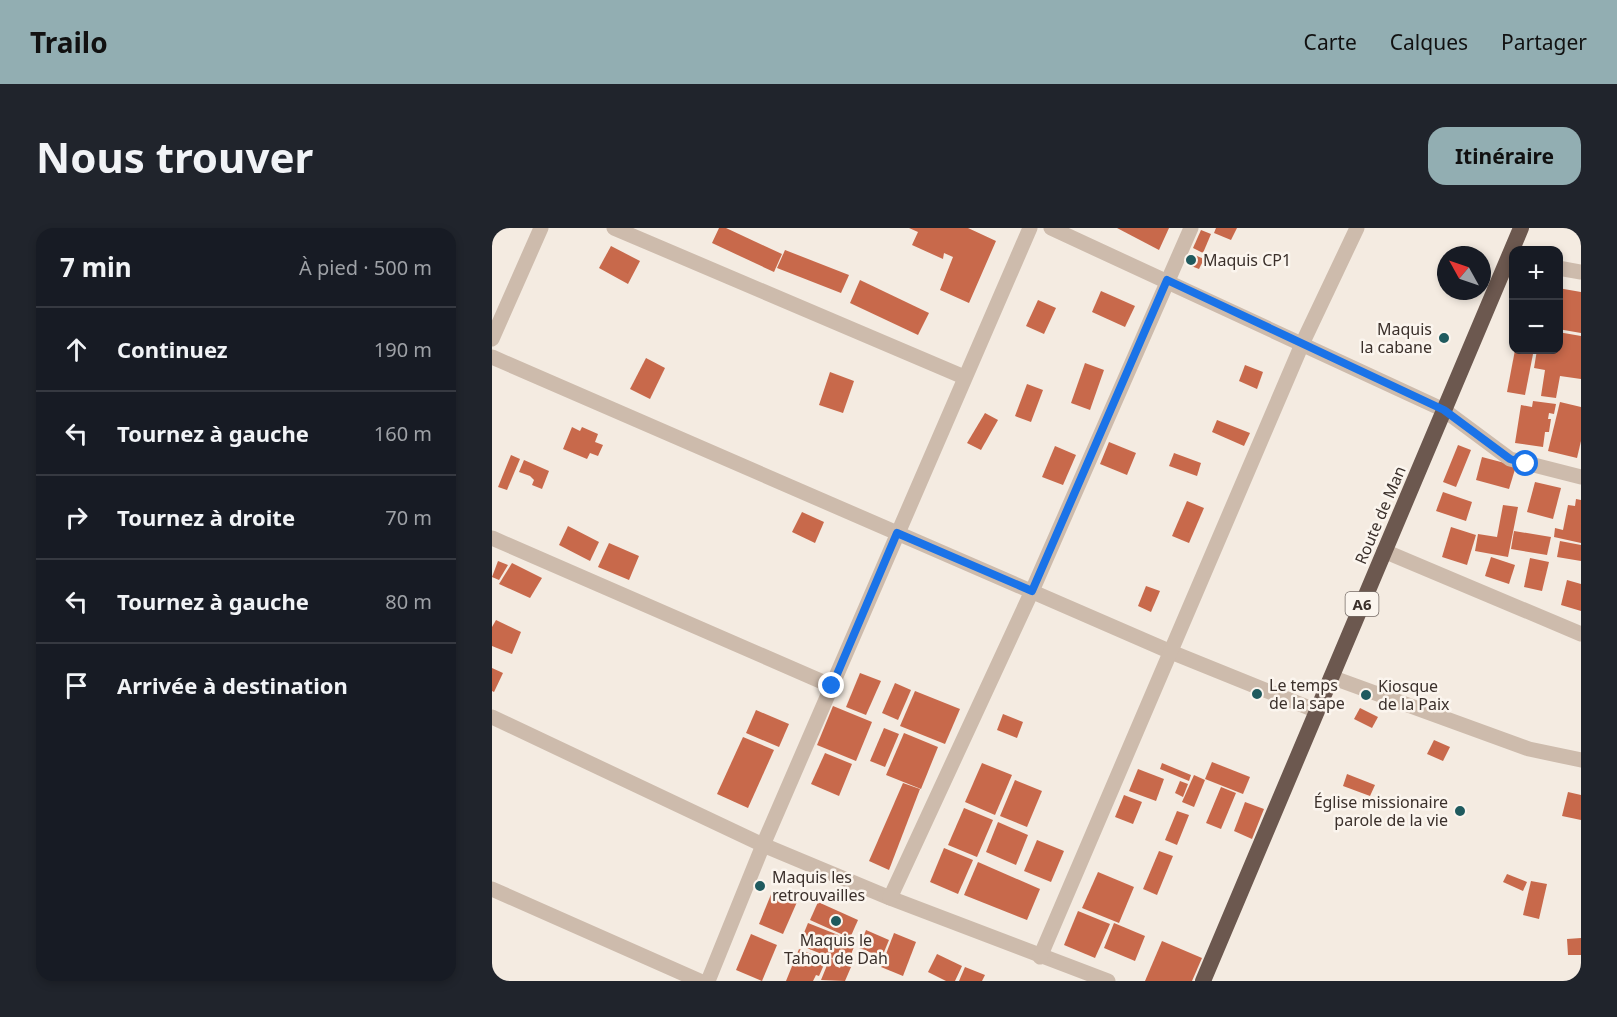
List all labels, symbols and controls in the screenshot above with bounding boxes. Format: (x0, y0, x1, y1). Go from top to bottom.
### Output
text: Trailo (30, 23, 108, 61)
text: Carte (1304, 28, 1357, 56)
text: Calques (1390, 28, 1468, 56)
text: Partager (1501, 28, 1587, 56)
button: Itinéraire (1428, 127, 1581, 185)
text: Nous trouver (36, 128, 313, 185)
north arrow (1437, 246, 1491, 300)
map controls (1509, 246, 1563, 354)
button: + (1509, 246, 1563, 300)
text: 7 min (60, 249, 132, 285)
place label: Maquis CP1 (1203, 249, 1291, 271)
marker: Maquis CP1 (1184, 253, 1198, 267)
text: À pied · 500 m (299, 254, 432, 281)
button: − (1509, 300, 1563, 354)
place label: Maquis la cabane (1360, 318, 1432, 358)
marker: Maquis la cabane (1437, 331, 1451, 345)
icon: ahead (60, 333, 93, 366)
text: Continuez (117, 334, 228, 364)
text: 190 m (374, 336, 432, 363)
icon: left (60, 417, 93, 450)
text: Tournez à gauche (117, 418, 309, 448)
text: 160 m (374, 420, 432, 447)
route start (1512, 450, 1538, 476)
street label: Route de Man (1349, 462, 1411, 568)
icon: right (60, 501, 93, 534)
text: Tournez à droite (117, 502, 295, 532)
text: 70 m (385, 504, 432, 531)
icon: left (60, 585, 93, 618)
text: Tournez à gauche (117, 586, 309, 616)
text: 80 m (385, 588, 432, 615)
road number: A6 (1346, 592, 1378, 616)
icon: arrive (60, 669, 93, 702)
text: Arrivée à destination (117, 670, 348, 700)
route end (818, 672, 844, 698)
place label: Le temps de la sape (1269, 674, 1345, 714)
place label: Kiosque de la Paix (1378, 675, 1450, 715)
marker: Le temps de la sape (1250, 687, 1264, 701)
marker: Kiosque de la Paix (1359, 688, 1373, 702)
place label: Église missionaire parole de la vie (1314, 791, 1448, 831)
marker: Église missionaire parole de la vie (1453, 804, 1467, 818)
place label: Maquis les retrouvailles (772, 866, 865, 906)
marker: Maquis les retrouvailles (753, 879, 767, 893)
marker: Maquis le Tahou de Dah (829, 914, 843, 928)
place label: Maquis le Tahou de Dah (784, 929, 888, 969)

